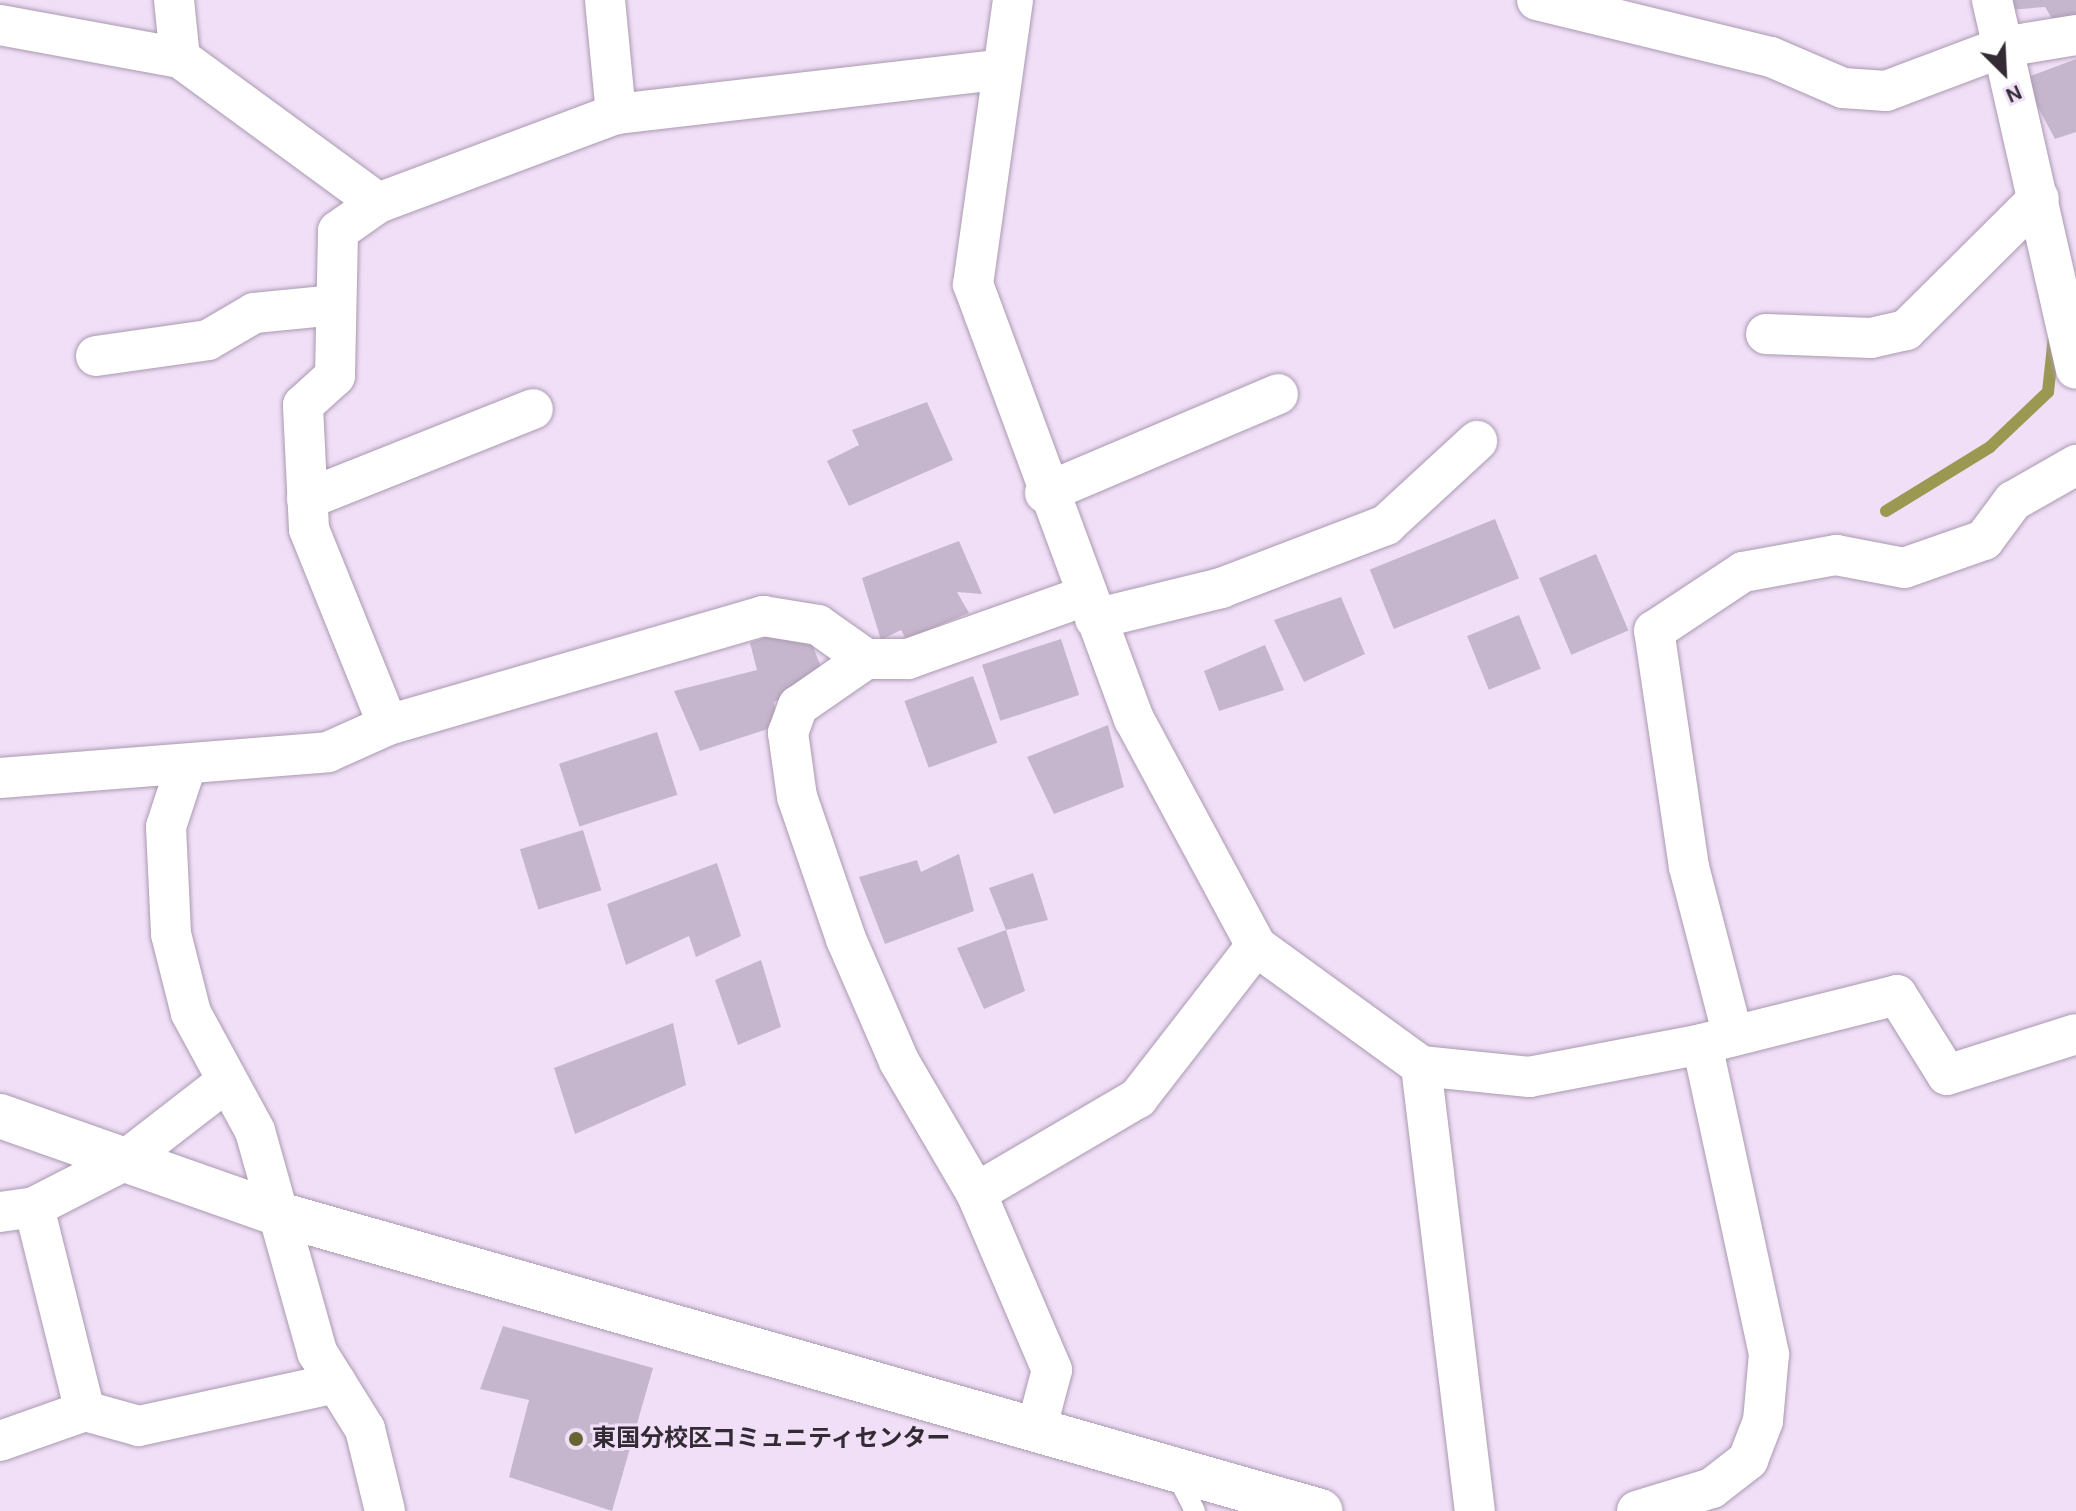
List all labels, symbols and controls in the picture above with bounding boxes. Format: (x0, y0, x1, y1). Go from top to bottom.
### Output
north arrow (1964, 32, 2044, 112)
text: N (2001, 79, 2026, 109)
place label: 東国分校区コミュニティセンター (592, 1425, 952, 1453)
marker: 東国分校区コミュニティセンター (567, 1430, 585, 1448)

